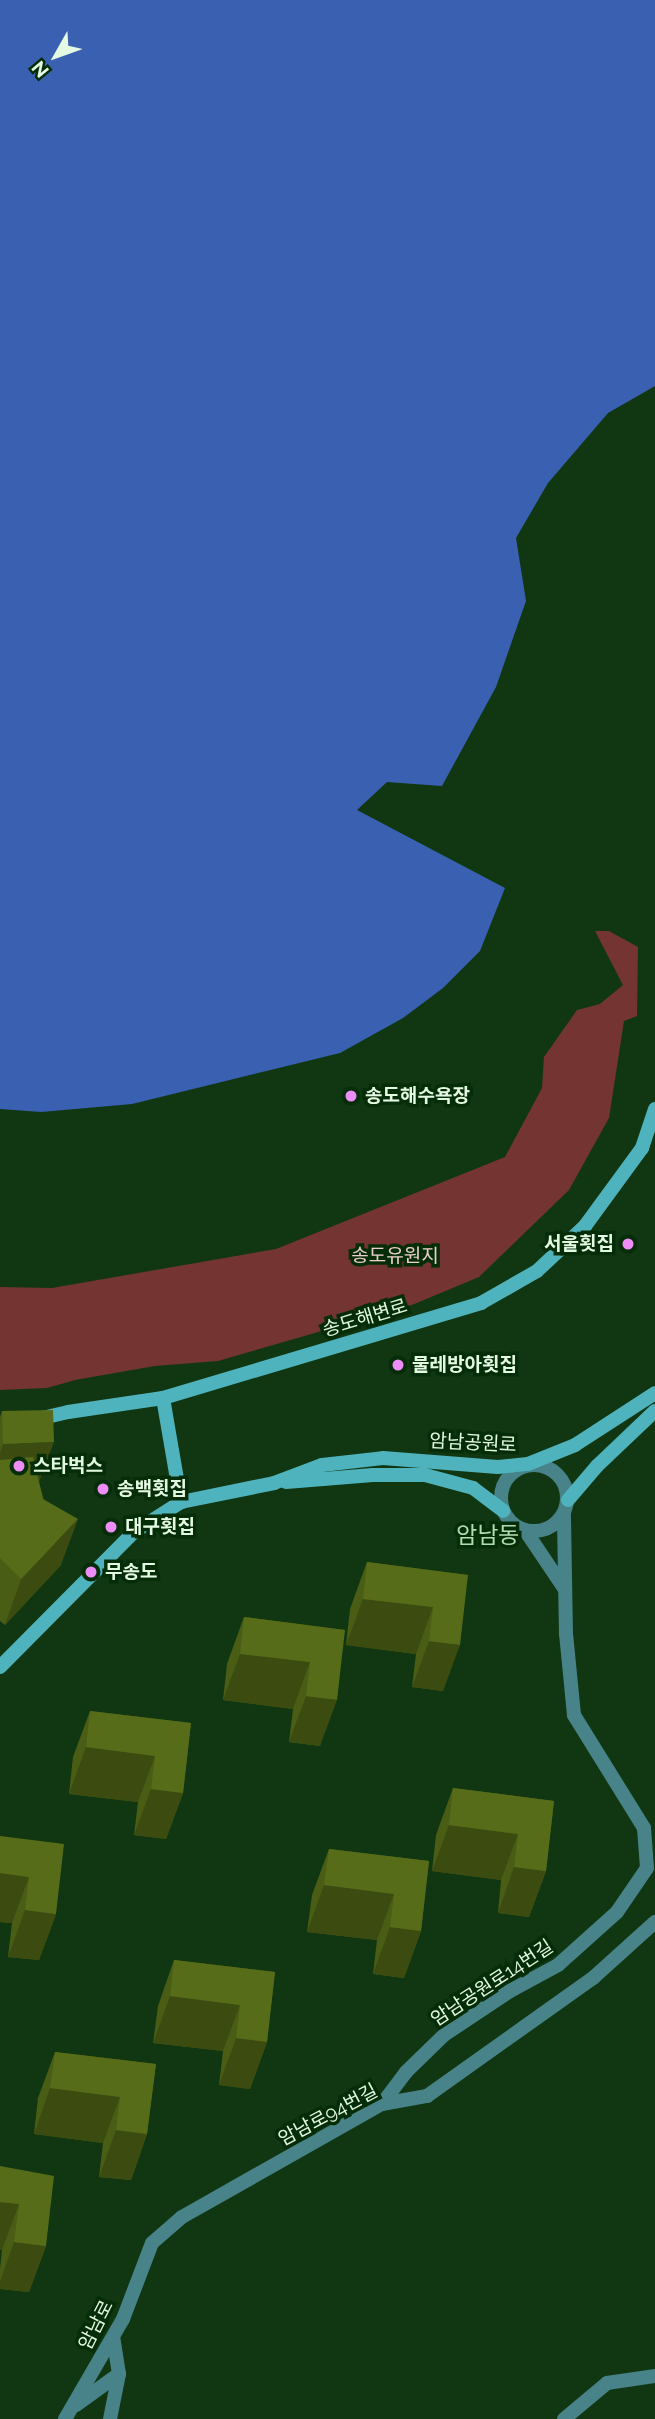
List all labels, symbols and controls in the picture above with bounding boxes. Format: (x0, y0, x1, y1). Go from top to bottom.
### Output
north arrow (21, 21, 91, 91)
text: N (27, 57, 53, 82)
place label: 송도해수욕장 (365, 1085, 470, 1107)
marker: 송도해수욕장 (343, 1088, 359, 1104)
place label: 서울횟집 (544, 1233, 614, 1255)
marker: 서울횟집 (620, 1236, 636, 1252)
park label: 송도유원지 (351, 1245, 439, 1267)
street label: 송도해변로 (320, 1294, 410, 1342)
place label: 물레방아횟집 (412, 1354, 517, 1376)
marker: 물레방아횟집 (390, 1357, 406, 1373)
street label: 암남공원로 (429, 1429, 517, 1457)
place label: 스타벅스 (33, 1455, 103, 1477)
marker: 스타벅스 (11, 1458, 27, 1474)
place label: 송백횟집 (117, 1478, 187, 1500)
marker: 송백횟집 (95, 1481, 111, 1497)
place label: 대구횟집 (125, 1516, 195, 1538)
marker: 대구횟집 (103, 1519, 119, 1535)
district label: 암남동 (456, 1521, 520, 1549)
place label: 무송도 (105, 1561, 157, 1583)
marker: 무송도 (83, 1564, 99, 1580)
street label: 암남공원로14번길 (427, 1935, 557, 2031)
street label: 암남로94번길 (275, 2079, 381, 2151)
street label: 암남로 (74, 2296, 118, 2354)

